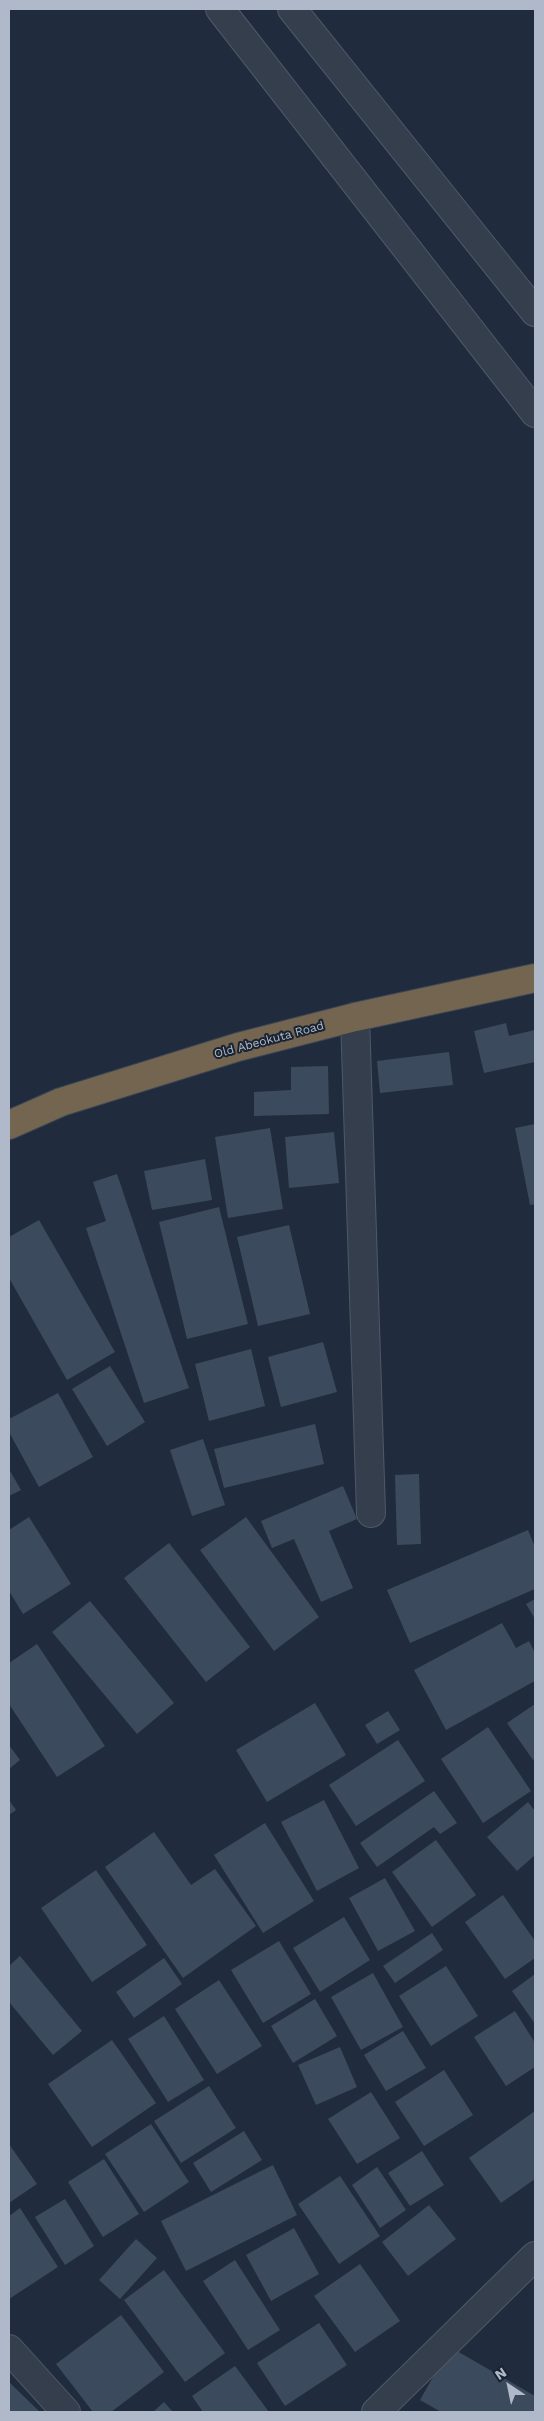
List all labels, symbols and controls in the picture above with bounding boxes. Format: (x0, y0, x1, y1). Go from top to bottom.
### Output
street label: Old Abeokuta Road (212, 1018, 326, 1062)
north arrow (484, 2361, 534, 2411)
text: N (492, 2364, 509, 2383)

